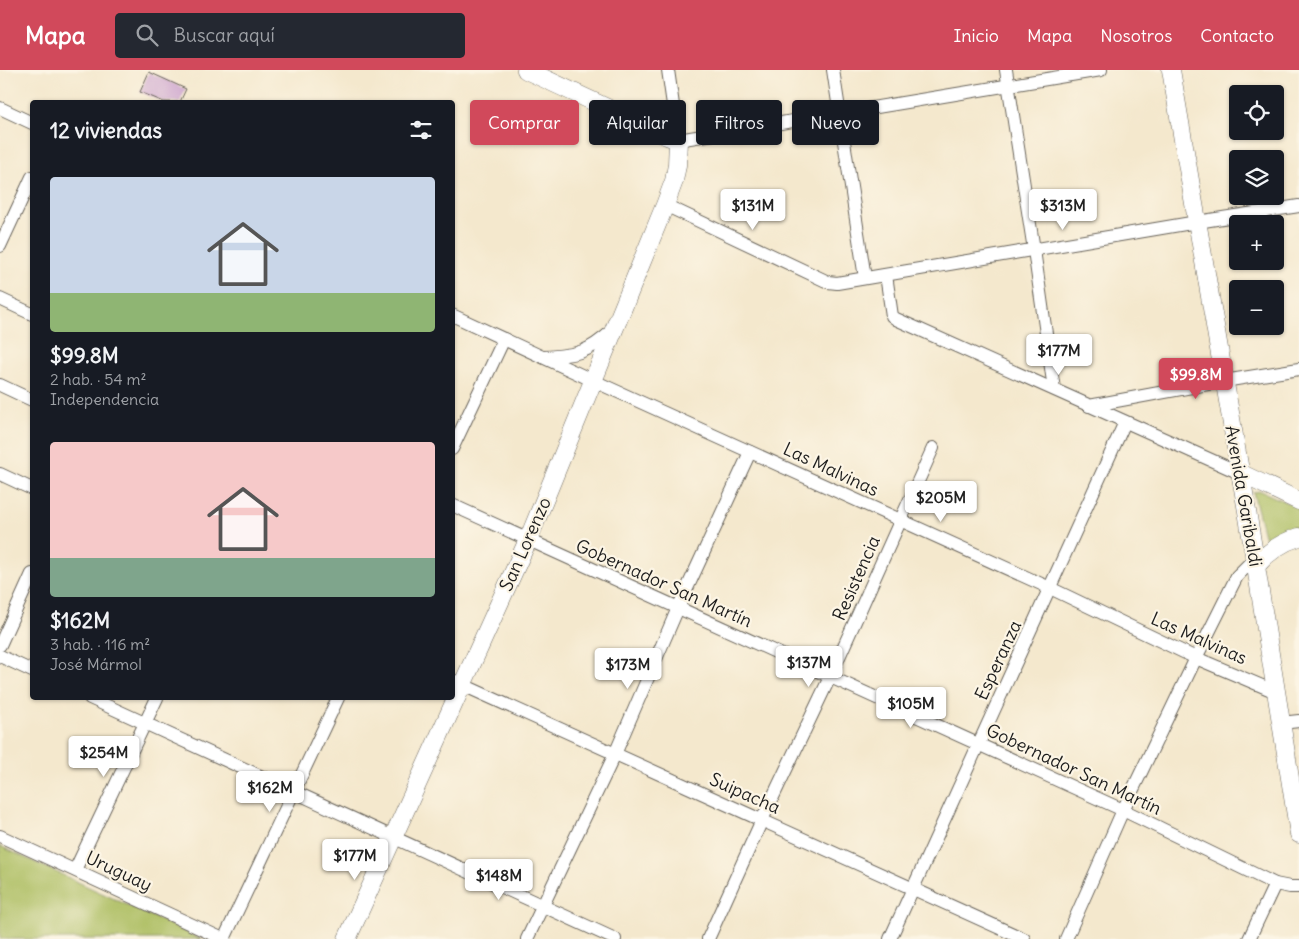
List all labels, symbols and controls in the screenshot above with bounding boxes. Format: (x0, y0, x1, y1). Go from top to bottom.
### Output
search box (115, 13, 465, 58)
text: Mapa (25, 20, 85, 50)
icon: search (133, 21, 161, 49)
text: Buscar aquí (173, 23, 275, 47)
text: Inicio (953, 24, 999, 47)
text: Mapa (1027, 24, 1072, 47)
text: Nosotros (1100, 24, 1172, 47)
text: Contacto (1200, 24, 1274, 47)
map controls (1229, 85, 1284, 335)
button: locate (1229, 85, 1284, 140)
chip: Comprar (470, 100, 579, 145)
chip: Alquilar (589, 100, 686, 145)
chip: Filtros (696, 100, 782, 145)
chip: Nuevo (792, 100, 879, 145)
icon: filters (407, 116, 435, 144)
text: 12 viviendas (50, 117, 162, 144)
button: layers (1229, 150, 1284, 205)
pin: $131M (718, 189, 788, 231)
pin: $313M (1028, 189, 1098, 231)
text: $131M (731, 195, 775, 215)
text: $313M (1040, 195, 1086, 215)
icon: home (198, 209, 288, 299)
button: + (1229, 215, 1284, 270)
button: − (1229, 280, 1284, 335)
pin: $177M (1024, 334, 1094, 376)
text: $177M (1037, 340, 1081, 360)
text: $99.8M (50, 342, 119, 369)
pin: $99.8M (1155, 358, 1237, 400)
text: $99.8M (1170, 364, 1222, 384)
text: 2 hab. · 54 m² (50, 369, 147, 389)
text: Independencia (50, 389, 159, 409)
street label: Avenida Garibaldi (1220, 424, 1268, 568)
street label: Las Malvinas (780, 437, 882, 501)
icon: home (198, 474, 288, 564)
pin: $205M (906, 480, 976, 523)
text: $205M (916, 487, 966, 507)
street label: San Lorenzo (494, 494, 556, 594)
street label: Resistencia (827, 532, 885, 624)
street label: Gobernador San Martín (572, 534, 756, 632)
text: $162M (50, 607, 110, 634)
street label: Las Malvinas (1147, 607, 1251, 669)
street label: Esperanza (970, 616, 1026, 704)
text: 3 hab. · 116 m² (50, 634, 150, 654)
pin: $137M (774, 646, 844, 688)
pin: $173M (593, 648, 663, 690)
text: $137M (787, 652, 831, 672)
text: José Mármol (50, 654, 142, 674)
text: $173M (606, 654, 650, 674)
pin: $105M (876, 686, 946, 729)
text: $105M (887, 693, 935, 713)
street label: Gobernador San Martín (983, 718, 1165, 820)
pin: $254M (69, 736, 139, 778)
text: $254M (79, 742, 129, 762)
street label: Suipacha (706, 767, 784, 819)
pin: $162M (235, 770, 305, 813)
text: $162M (247, 777, 293, 797)
pin: $177M (320, 838, 390, 881)
text: $177M (333, 845, 377, 865)
street label: Uruguay (82, 846, 156, 896)
pin: $148M (464, 858, 534, 901)
text: $148M (476, 865, 522, 885)

